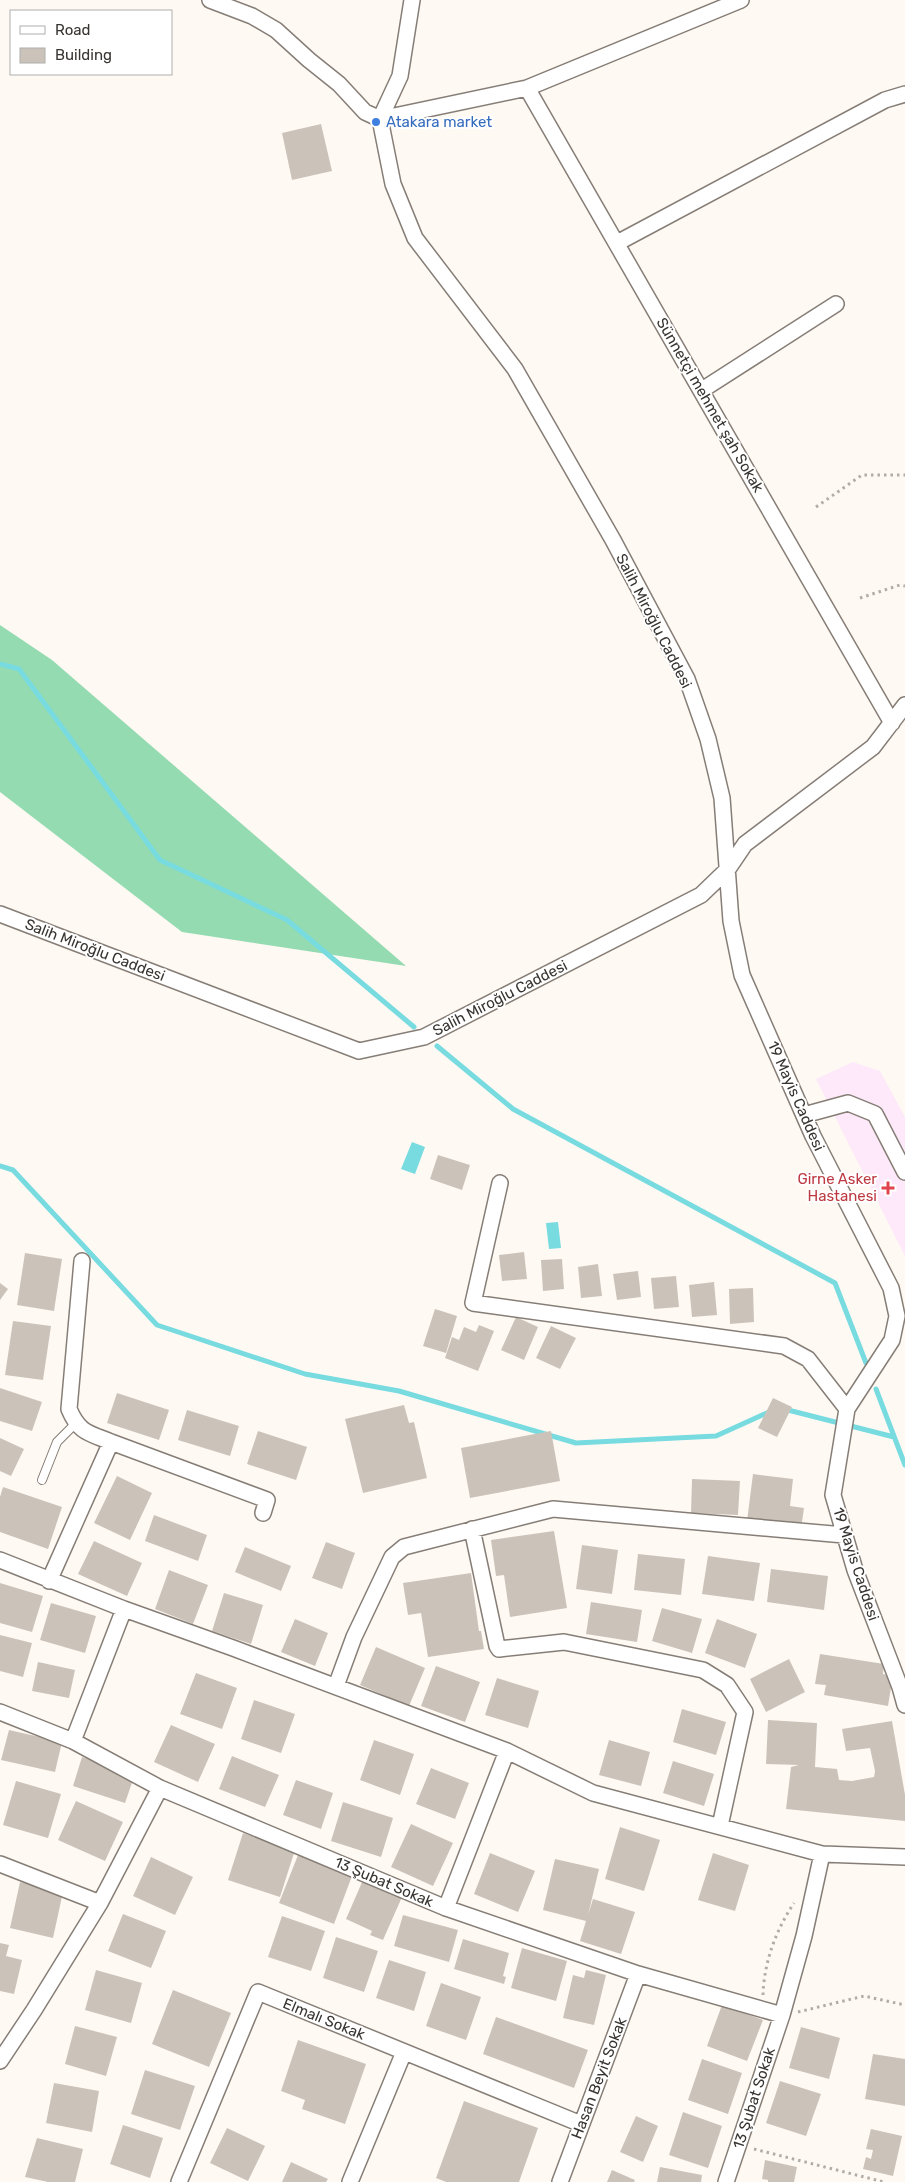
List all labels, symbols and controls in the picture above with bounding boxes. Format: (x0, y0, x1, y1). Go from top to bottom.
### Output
legend (10, 10, 172, 75)
text: Road (55, 21, 91, 39)
text: Building (55, 46, 112, 64)
place label: Atakara market (386, 113, 492, 131)
marker: Atakara market (370, 116, 382, 128)
street label: Sünnetçi mehmet şah Sokak (653, 314, 768, 496)
street label: Salih Miroğlu Caddesi (612, 551, 696, 691)
street label: Salih Miroğlu Caddesi (22, 915, 168, 985)
street label: Salih Miroğlu Caddesi (430, 956, 570, 1040)
street label: 19 Mayis Caddesi (764, 1038, 828, 1154)
place label: Girne Asker Hastanesi (798, 1170, 877, 1205)
marker: Girne Asker Hastanesi (881, 1181, 895, 1195)
street label: 19 Mayis Caddesi (829, 1505, 883, 1623)
street label: 13 Şubat Sokak (332, 1853, 436, 1911)
street label: Elmalı Sokak (280, 1994, 368, 2044)
street label: Hasan Beyit Sokak (568, 2014, 631, 2141)
street label: 13 Şubat Sokak (729, 2045, 779, 2151)

